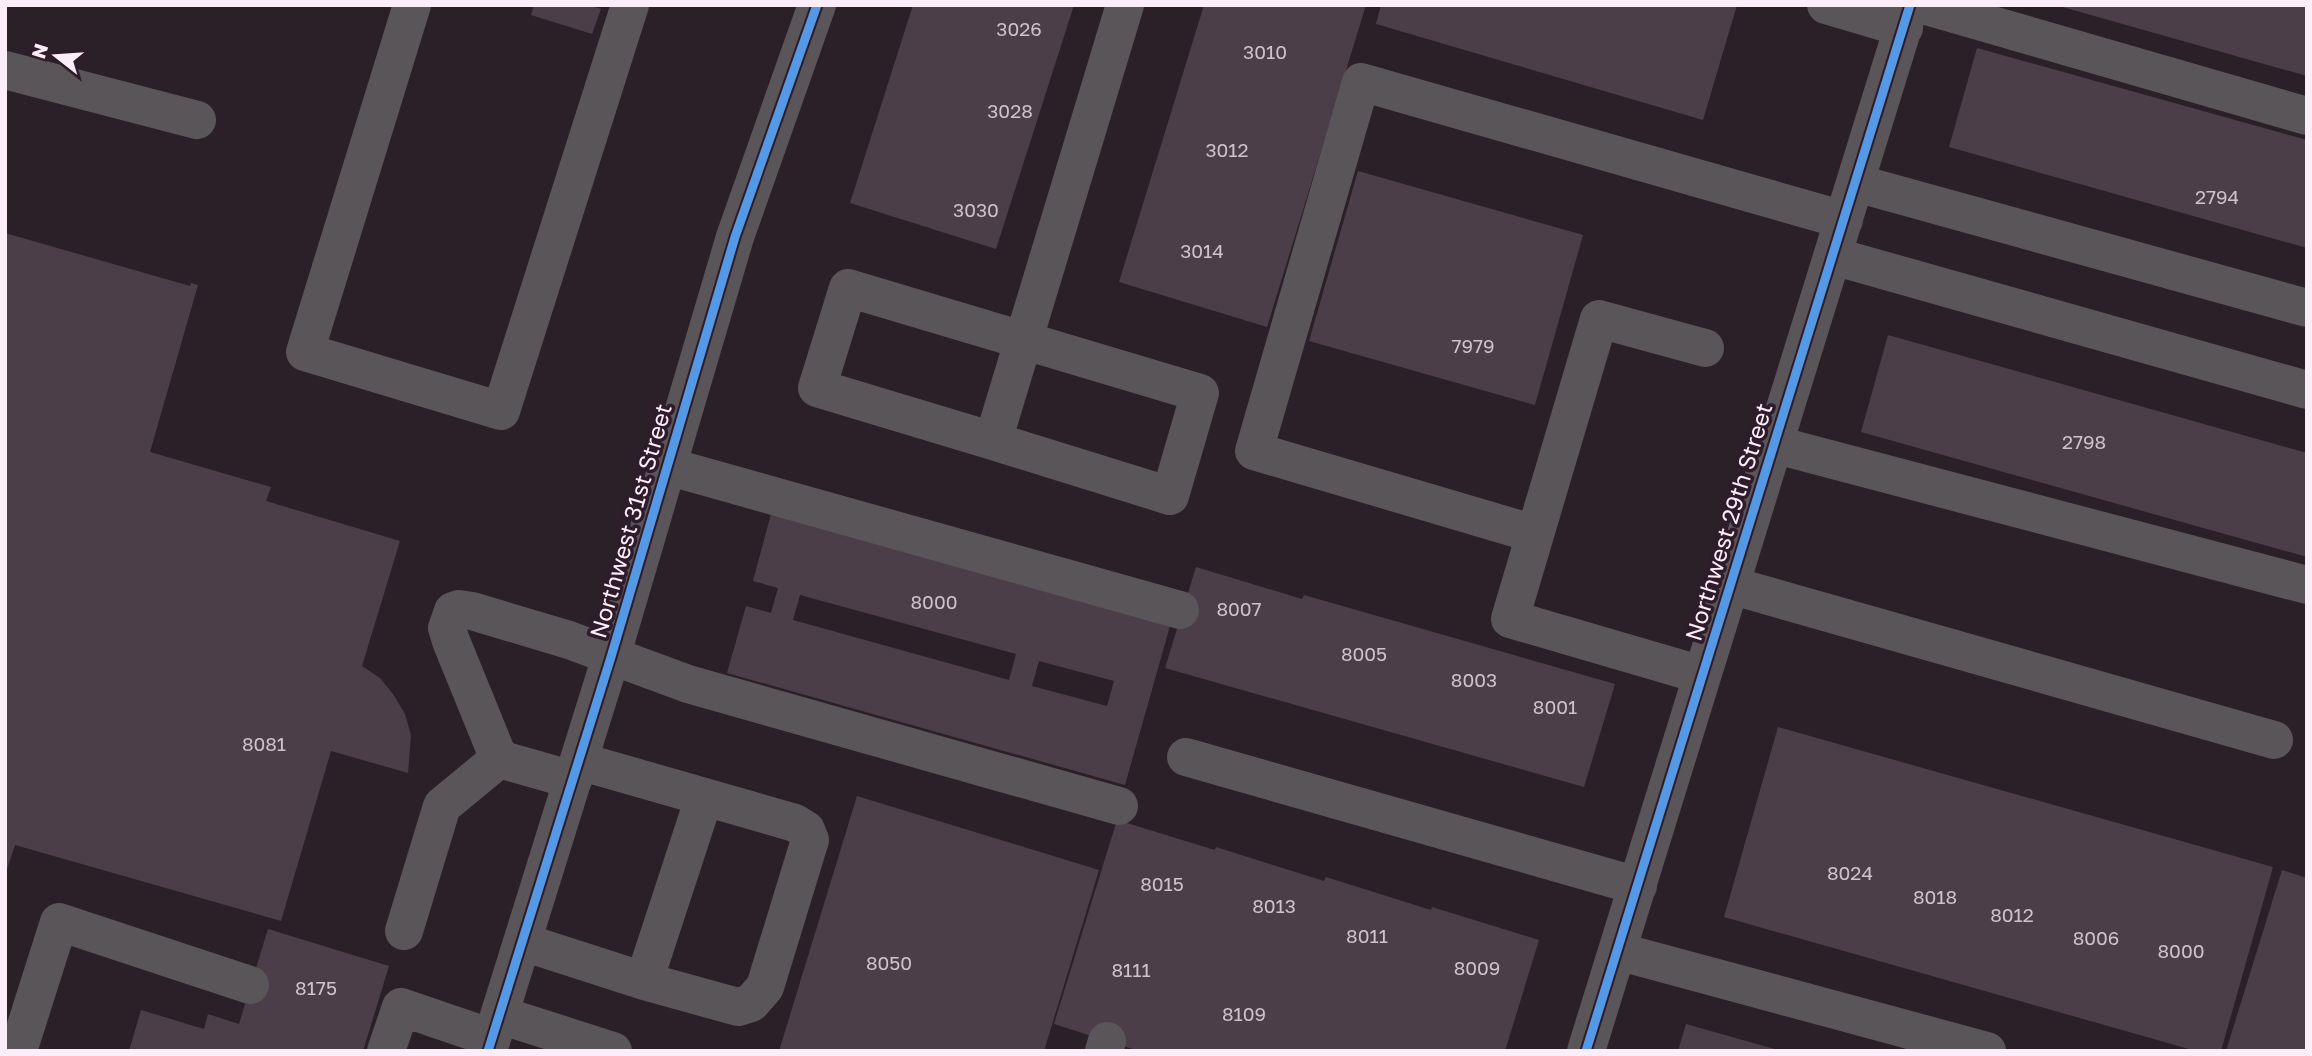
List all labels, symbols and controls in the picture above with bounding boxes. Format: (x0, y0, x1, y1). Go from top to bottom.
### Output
house number: 3026 (996, 17, 1042, 40)
north arrow (21, 21, 91, 91)
house number: 3010 (1243, 40, 1287, 63)
text: N (26, 41, 52, 61)
house number: 3028 (987, 99, 1033, 122)
house number: 3012 (1205, 138, 1249, 161)
house number: 2794 (2195, 185, 2239, 208)
house number: 3030 (953, 198, 999, 221)
house number: 3014 (1180, 239, 1224, 262)
house number: 7979 (1451, 334, 1495, 357)
street label: Northwest 29th Street (1679, 399, 1778, 644)
street label: Northwest 31st Street (583, 400, 677, 641)
house number: 2798 (2062, 430, 2106, 453)
house number: 8000 (911, 590, 957, 613)
house number: 8007 (1216, 597, 1262, 620)
house number: 8005 (1341, 642, 1387, 665)
house number: 8003 (1451, 668, 1497, 691)
house number: 8001 (1533, 695, 1577, 718)
house number: 8081 (242, 732, 286, 755)
house number: 8024 (1827, 861, 1873, 884)
house number: 8015 (1140, 872, 1184, 895)
house number: 8018 (1913, 885, 1957, 908)
house number: 8013 (1252, 894, 1296, 917)
house number: 8012 (1990, 903, 2034, 926)
house number: 8011 (1346, 924, 1388, 947)
house number: 8006 (2073, 926, 2119, 949)
house number: 8000 (2158, 939, 2204, 962)
house number: 8050 (866, 951, 912, 974)
house number: 8009 (1454, 956, 1500, 979)
house number: 8111 (1111, 958, 1151, 981)
house number: 8175 (295, 976, 337, 999)
house number: 8109 (1222, 1002, 1266, 1025)

